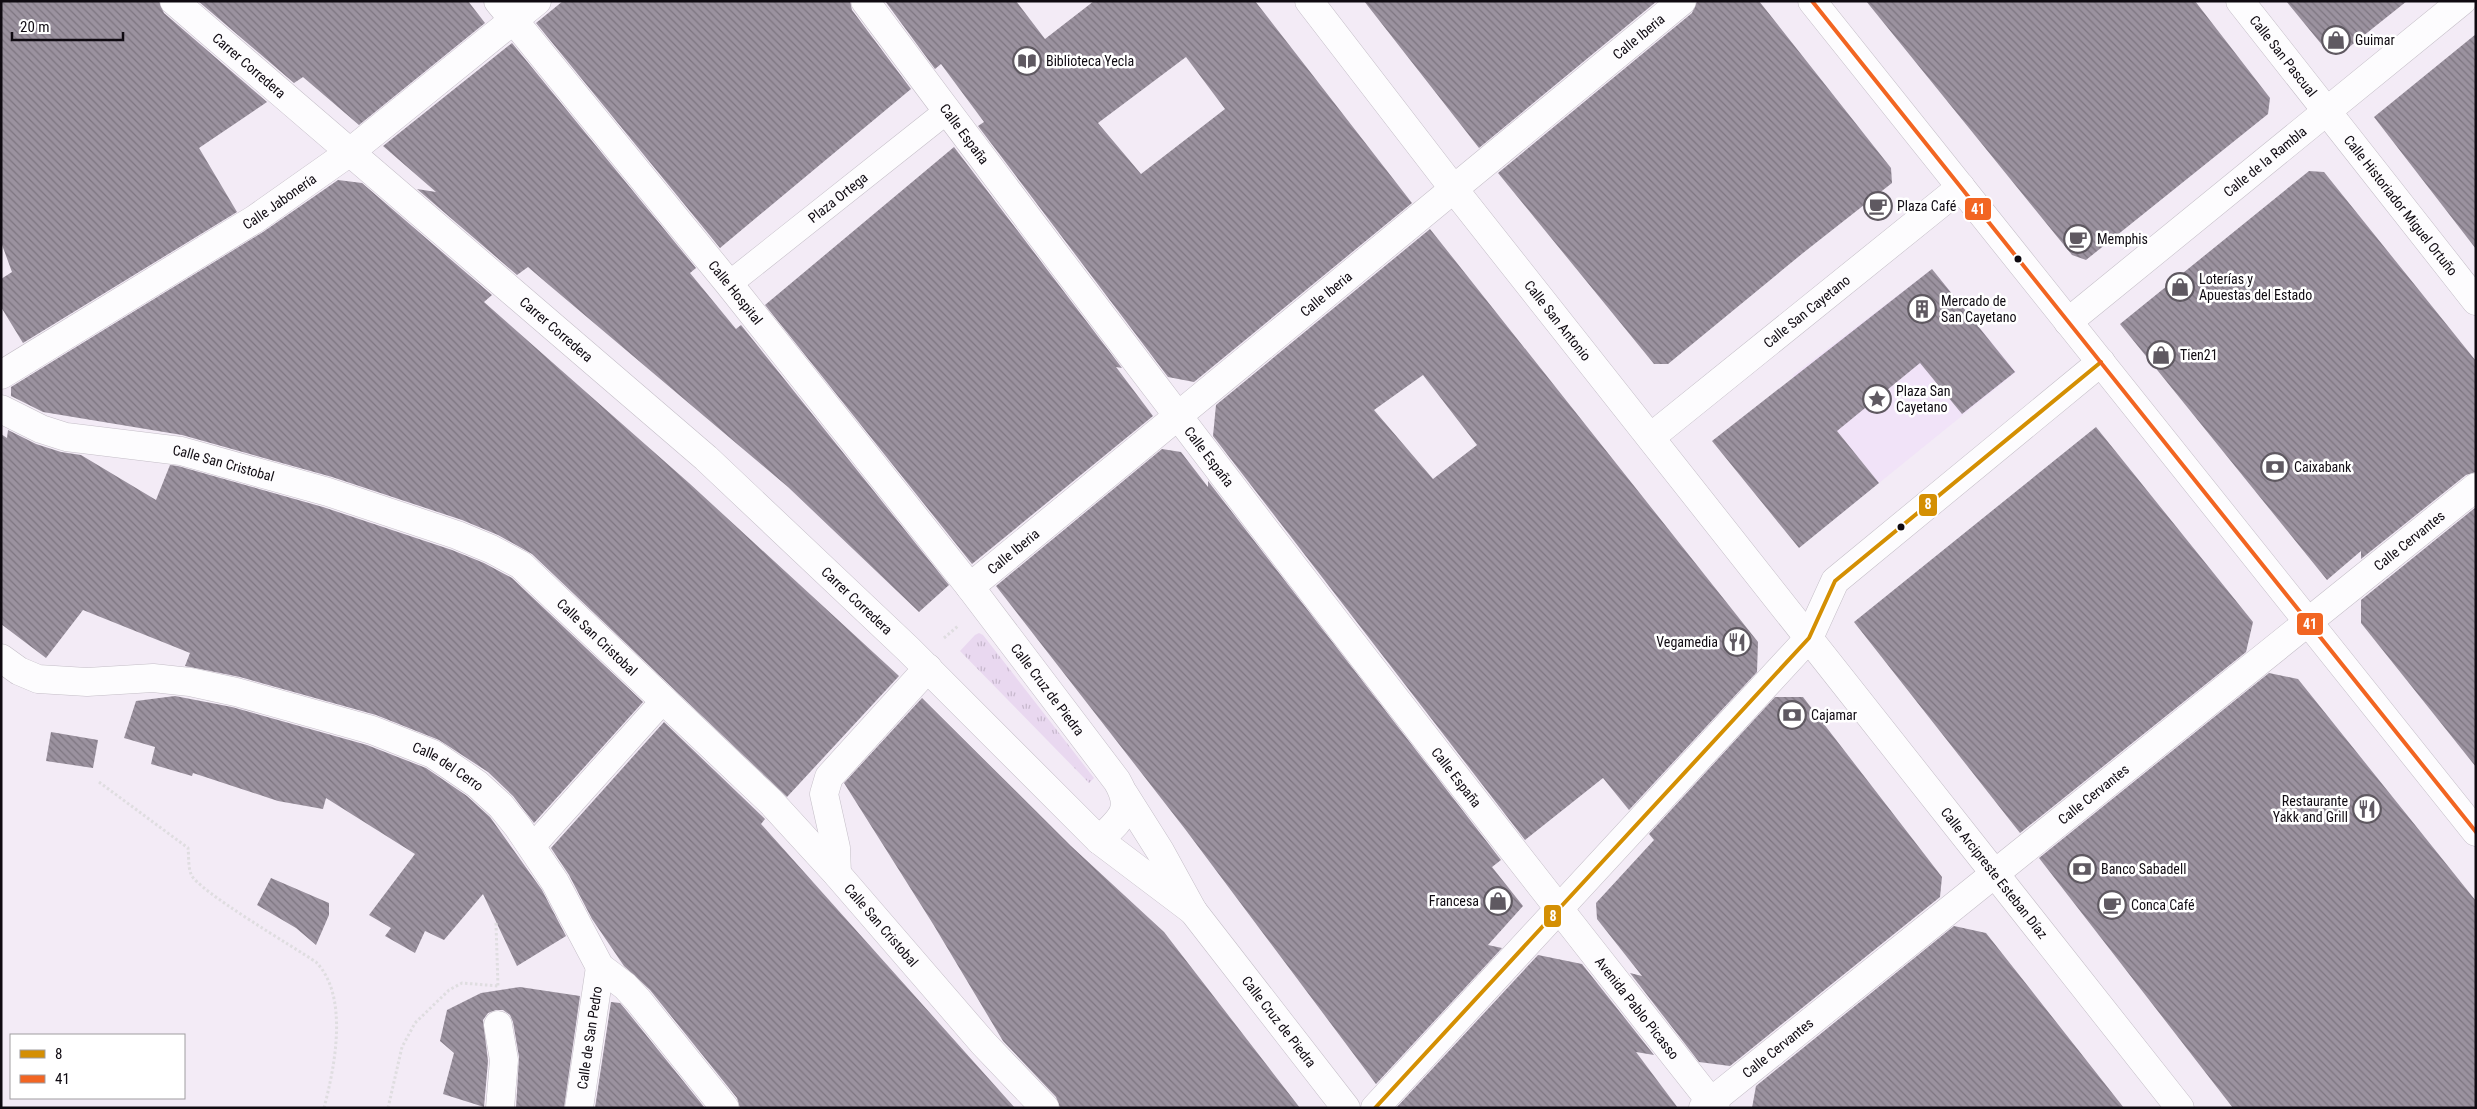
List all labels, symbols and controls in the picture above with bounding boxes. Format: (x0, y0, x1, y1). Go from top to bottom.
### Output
scale bar (12, 10, 124, 42)
street label: Calle Iberia (1610, 11, 1668, 63)
street label: Calle San Pascual (2246, 12, 2320, 100)
text: 20 m (20, 18, 50, 36)
shop icon: Guimar (2321, 25, 2351, 55)
street label: Carrer Corredera (209, 30, 289, 101)
place label: Guimar (2355, 32, 2395, 48)
library icon: Biblioteca Yecla (1012, 46, 1042, 76)
place label: Biblioteca Yecla (1046, 53, 1134, 69)
street label: Calle España (937, 101, 992, 167)
street label: Calle de la Rambla (2220, 123, 2310, 200)
street label: Calle Historiador Miguel Ortuño (2341, 132, 2461, 279)
street label: Plaza Ortega (805, 169, 871, 226)
street label: Calle Jabonería (240, 170, 319, 233)
cafe icon: Plaza Café (1863, 191, 1893, 221)
line badge: 41 (1964, 197, 1992, 221)
place label: Plaza Café (1897, 198, 1957, 214)
text: 41 (1971, 201, 1985, 217)
cafe icon: Memphis (2063, 224, 2093, 254)
place label: Memphis (2097, 231, 2148, 247)
unlabelled marker (2013, 254, 2023, 264)
street label: Calle Hospital (705, 257, 766, 328)
street label: Calle Iberia (1297, 268, 1355, 320)
place label: Loterías y Apuestas del Estado (2199, 271, 2312, 303)
street label: Calle San Cayetano (1760, 272, 1853, 351)
shop icon: Loterías y Apuestas del Estado (2165, 272, 2195, 302)
street label: Calle San Antonio (1521, 277, 1594, 364)
place label: Mercado de San Cayetano (1941, 293, 2016, 325)
street label: Carrer Corredera (516, 294, 596, 365)
building icon: Mercado de San Cayetano (1907, 294, 1937, 324)
shop icon: Tien21 (2146, 340, 2176, 370)
place label: Tien21 (2180, 347, 2218, 363)
place label: Plaza San Cayetano (1896, 383, 1951, 415)
place icon: Plaza San Cayetano (1862, 384, 1892, 414)
street label: Calle España (1181, 423, 1237, 490)
street label: Calle San Cristobal (172, 442, 276, 485)
bank icon: Caixabank (2260, 452, 2290, 482)
place label: Caixabank (2294, 459, 2352, 475)
line badge: 8 (1918, 493, 1938, 517)
text: 8 (1924, 496, 1932, 512)
street label: Calle Cervantes (2371, 507, 2448, 574)
unlabelled marker (1896, 522, 1906, 532)
street label: Calle Iberia (984, 526, 1042, 577)
street label: Carrer Corredera (818, 564, 896, 638)
street label: Calle San Cristobal (554, 595, 641, 679)
line badge: 41 (2296, 612, 2324, 636)
text: 41 (2303, 616, 2317, 632)
restaurant icon: Vegamedia (1722, 627, 1752, 657)
place label: Vegamedia (1656, 634, 1718, 650)
street label: Calle Cruz de Piedra (1008, 640, 1088, 739)
bank icon: Cajamar (1777, 700, 1807, 730)
place label: Cajamar (1811, 707, 1857, 723)
street label: Calle del Cerro (410, 739, 487, 794)
street label: Calle España (1428, 744, 1485, 810)
street label: Calle Cervantes (2055, 761, 2132, 827)
place label: Restaurante Yakk and Grill (2273, 793, 2348, 825)
restaurant icon: Restaurante Yakk and Grill (2352, 794, 2382, 824)
street label: Calle Arcipreste Esteban Díaz (1938, 804, 2051, 942)
bank icon: Banco Sabadell (2067, 854, 2097, 884)
place label: Banco Sabadell (2101, 861, 2186, 877)
street label: Calle San Cristobal (841, 880, 921, 970)
shop icon: Francesa (1483, 886, 1513, 916)
cafe icon: Conca Café (2097, 890, 2127, 920)
place label: Francesa (1429, 893, 1479, 909)
place label: Conca Café (2131, 897, 2195, 913)
line badge: 8 (1543, 904, 1562, 928)
text: 8 (1549, 908, 1557, 924)
street label: Avenida Pablo Picasso (1592, 954, 1682, 1062)
street label: Calle Cruz de Piedra (1239, 973, 1319, 1070)
street label: Calle de San Pedro (574, 985, 605, 1090)
street label: Calle Cervantes (1739, 1015, 1816, 1081)
legend (10, 1034, 185, 1099)
text: 8 (55, 1045, 62, 1063)
text: 41 (55, 1070, 70, 1088)

